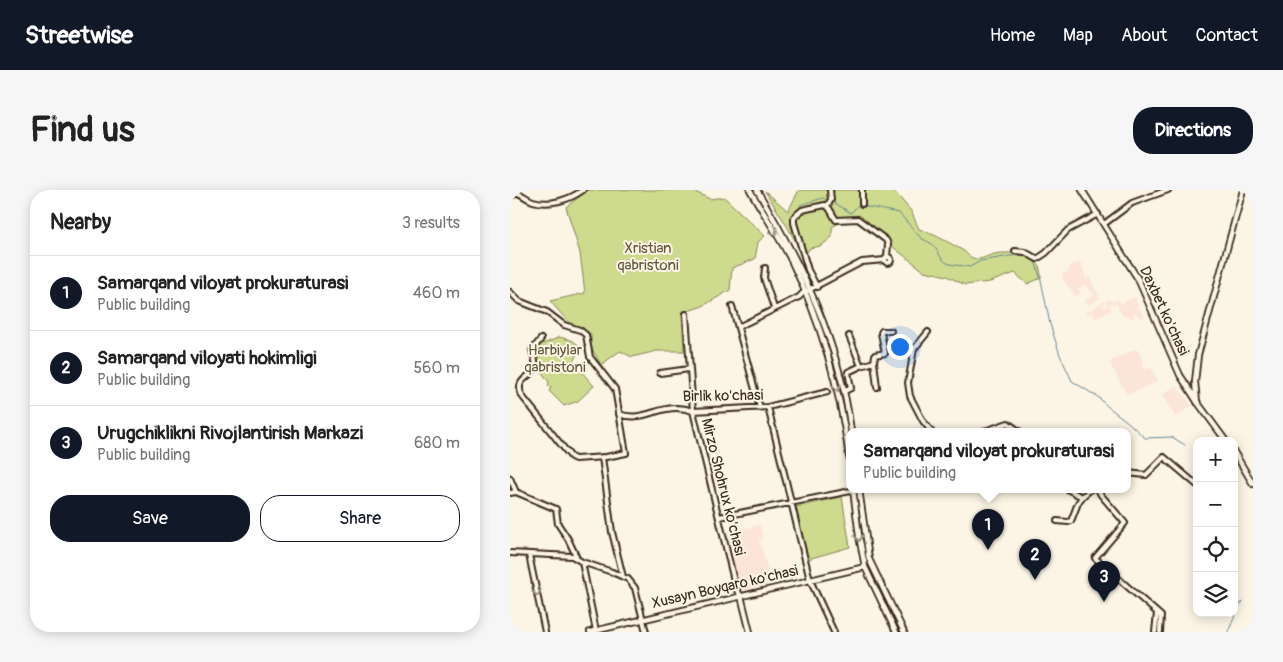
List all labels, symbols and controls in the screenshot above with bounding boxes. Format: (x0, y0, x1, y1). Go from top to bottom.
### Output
text: Streetwise (25, 21, 133, 50)
text: Home (990, 24, 1035, 47)
text: Map (1063, 24, 1093, 47)
text: About (1121, 24, 1167, 47)
text: Contact (1195, 24, 1258, 47)
button: Directions (1133, 107, 1253, 154)
text: Find us (30, 108, 135, 152)
text: Nearby (50, 209, 111, 236)
text: 3 results (402, 213, 460, 233)
one-way arrow (768, 227, 778, 236)
park label: Xristian qabristoni (617, 239, 679, 275)
street label: Daxbet ko'chasi (1135, 263, 1193, 359)
text: Samarqand viloyat prokuraturasi (97, 271, 348, 295)
text: 1 (63, 283, 69, 303)
text: 460 m (413, 283, 460, 303)
text: Public building (97, 295, 190, 315)
your location (887, 334, 913, 360)
park label: Harbiylar qabristoni (524, 341, 586, 377)
text: Samarqand viloyati hokimligi (97, 346, 317, 370)
text: 2 (62, 358, 70, 378)
text: 560 m (413, 358, 460, 378)
text: Public building (97, 370, 190, 390)
one-way arrow (831, 384, 842, 393)
street label: Birlik ko'chasi (683, 386, 764, 406)
street label: Mirzo Shohrux ko'chasi (697, 416, 749, 558)
text: Urugchiklikni Rivojlantirish Markazi (97, 421, 363, 445)
popup (846, 428, 1131, 493)
text: 3 (62, 433, 70, 453)
text: 680 m (414, 433, 460, 453)
map controls (1193, 437, 1238, 617)
button: + (1193, 437, 1238, 482)
text: Samarqand viloyat prokuraturasi (863, 439, 1114, 463)
text: Public building (97, 445, 190, 465)
text: Public building (863, 463, 956, 483)
button: − (1193, 482, 1238, 527)
button: Save (50, 495, 250, 542)
button: Share (260, 495, 460, 542)
pin: 1 (972, 509, 1004, 550)
button: locate (1193, 527, 1238, 572)
one-way arrow (853, 535, 864, 543)
pin: 2 (1019, 539, 1051, 580)
street label: Xusayn Boyqaro ko'chasi (650, 561, 800, 613)
pin: 3 (1088, 561, 1120, 602)
button: layers (1193, 572, 1238, 617)
one-way arrow (531, 589, 542, 598)

